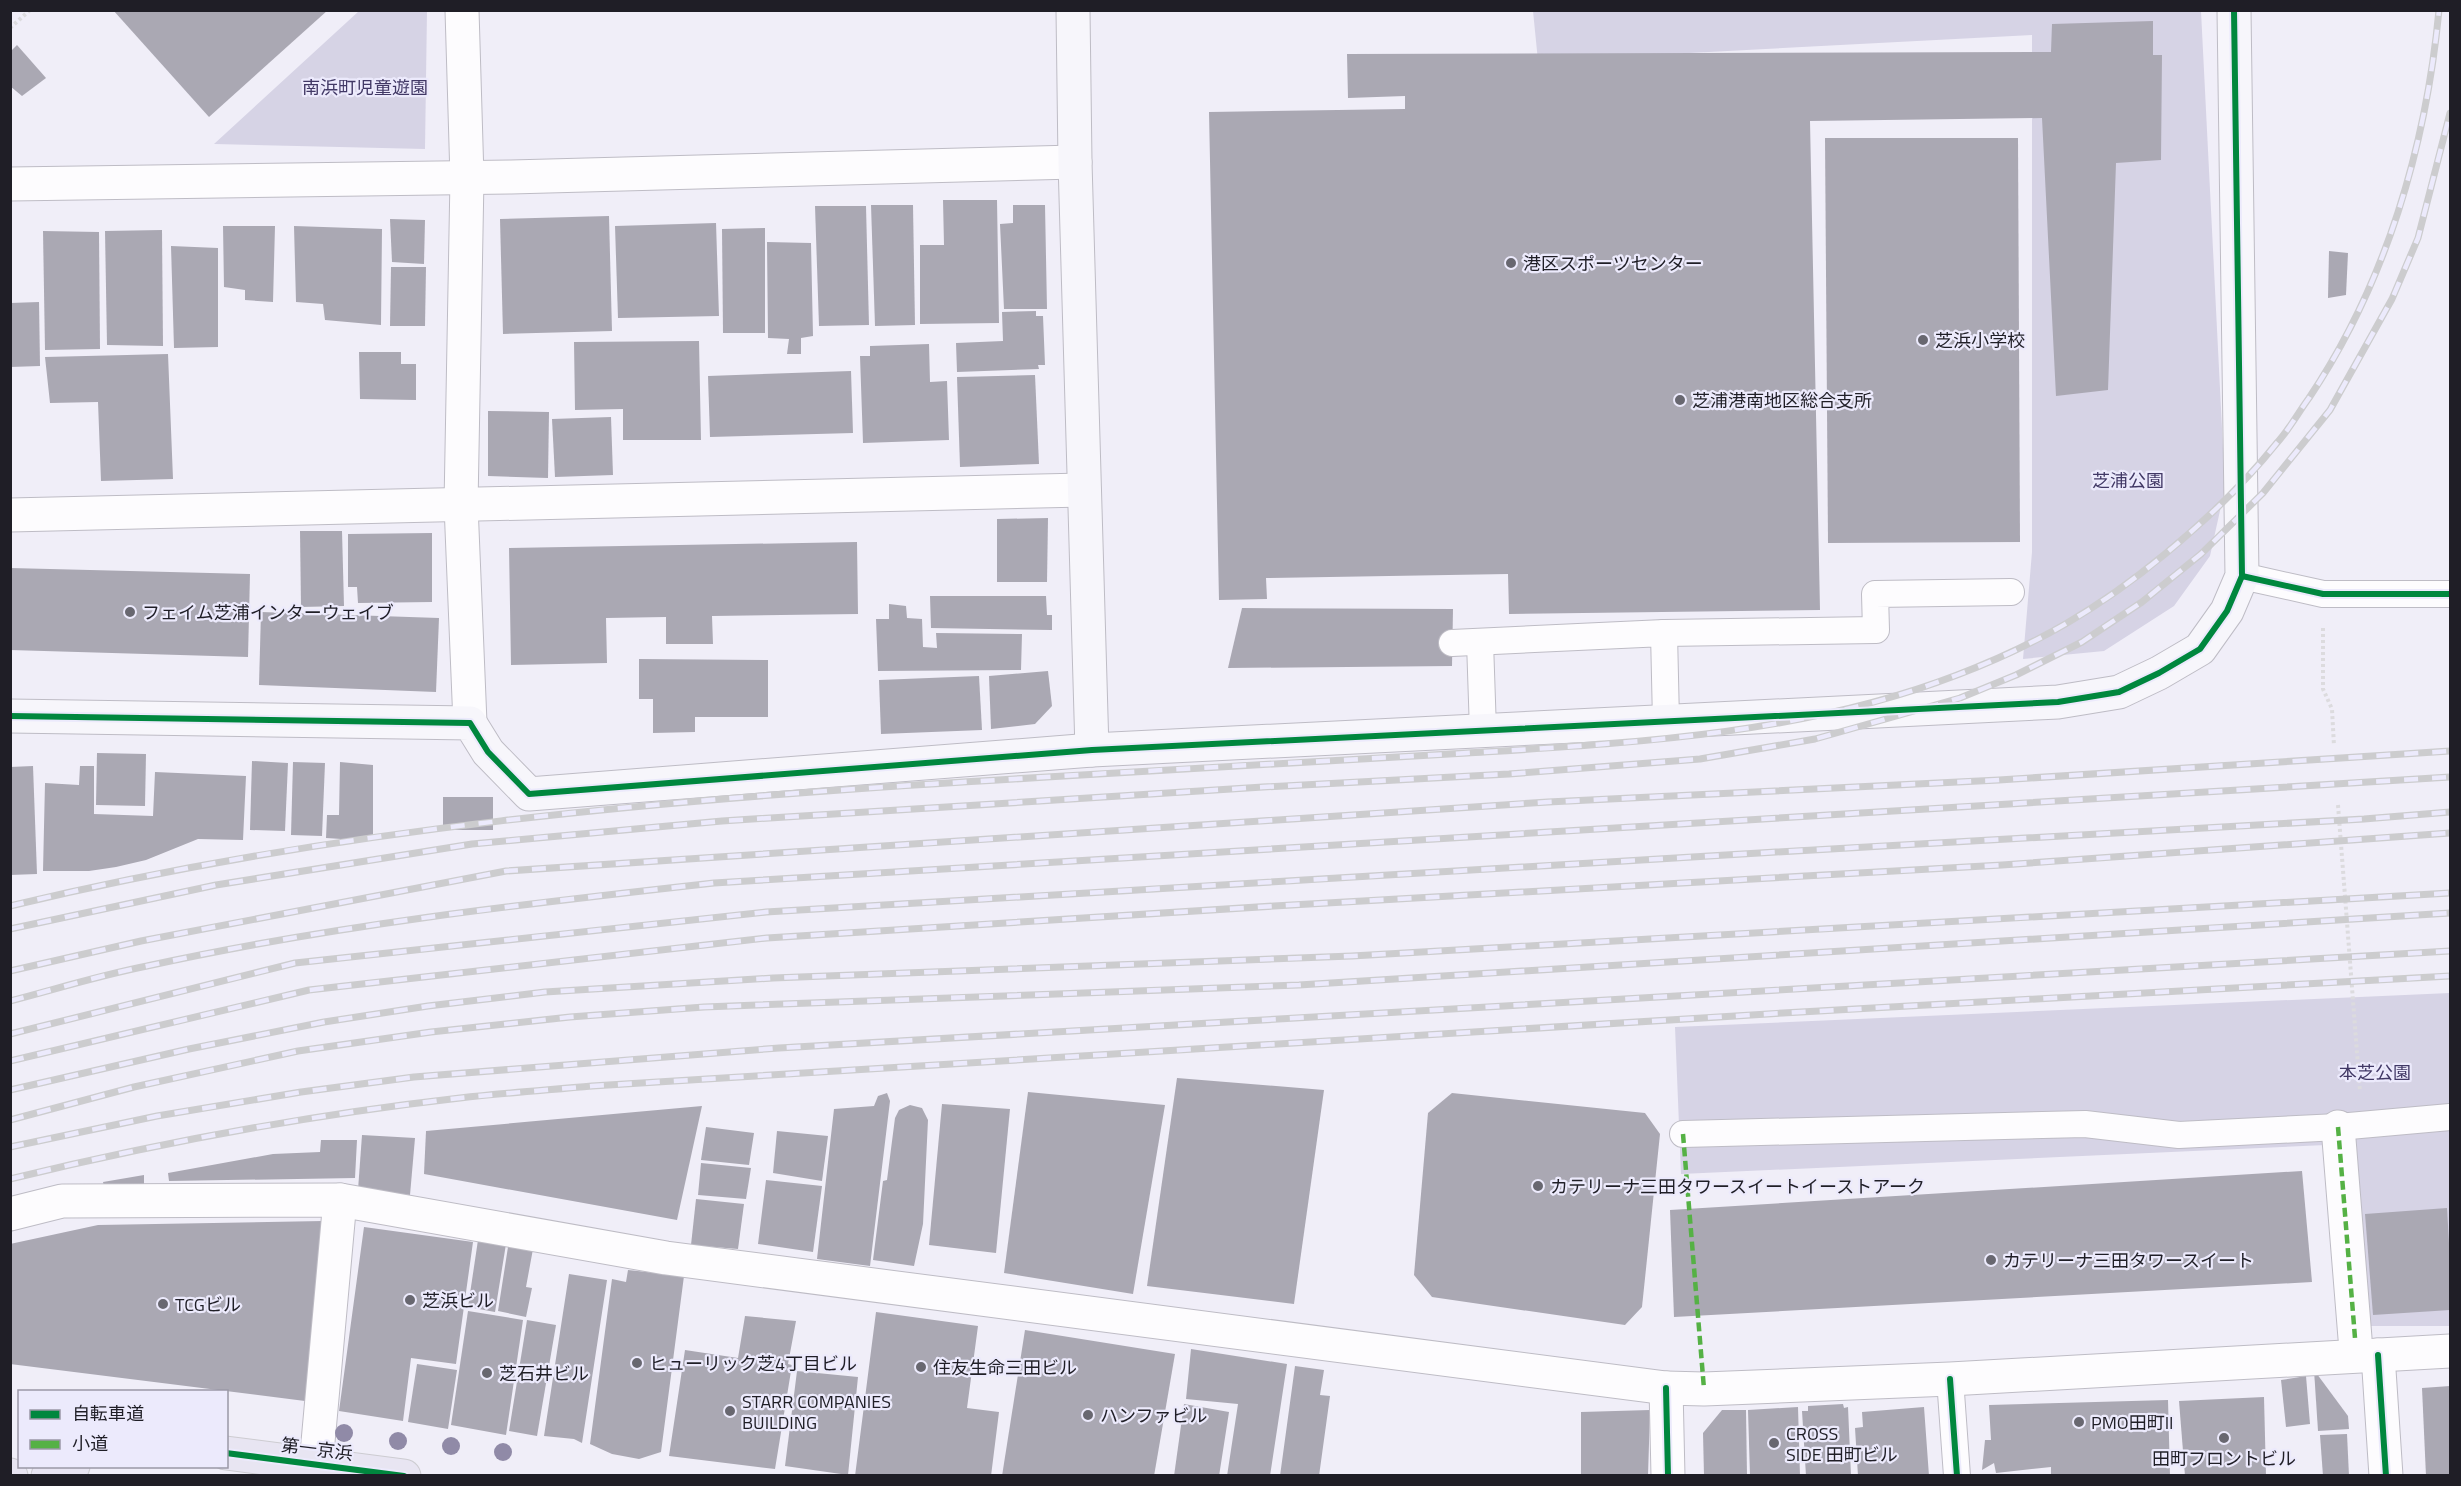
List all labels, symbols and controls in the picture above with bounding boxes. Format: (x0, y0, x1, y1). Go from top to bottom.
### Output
park label: 南浜町児童遊園 (302, 74, 428, 101)
place label: 港区スポーツセンター (1523, 250, 1703, 277)
marker: 港区スポーツセンター (1504, 256, 1518, 270)
place label: 芝浜小学校 (1935, 327, 2025, 354)
marker: 芝浜小学校 (1916, 333, 1930, 347)
place label: 芝浦港南地区総合支所 (1692, 387, 1872, 414)
marker: 芝浦港南地区総合支所 (1673, 393, 1687, 407)
park label: 芝浦公園 (2092, 467, 2164, 494)
place label: フェイム芝浦インターウェイブ (142, 599, 394, 626)
marker: フェイム芝浦インターウェイブ (123, 605, 137, 619)
park label: 本芝公園 (2339, 1059, 2411, 1086)
place label: カテリーナ三田タワースイートイーストアーク (1550, 1173, 1925, 1200)
marker: カテリーナ三田タワースイートイーストアーク (1531, 1179, 1545, 1193)
place label: カテリーナ三田タワースイート (2003, 1247, 2254, 1274)
marker: カテリーナ三田タワースイート (1984, 1253, 1998, 1267)
place label: 芝浜ビル (422, 1287, 494, 1314)
place label: TCGビル (175, 1291, 241, 1318)
marker: 芝浜ビル (403, 1293, 417, 1307)
marker: TCGビル (156, 1297, 170, 1311)
place label: ヒューリック芝4丁目ビル (649, 1350, 857, 1377)
place label: 住友生命三田ビル (933, 1354, 1077, 1381)
marker: ヒューリック芝4丁目ビル (630, 1356, 644, 1370)
place label: 芝石井ビル (499, 1360, 589, 1387)
marker: 住友生命三田ビル (914, 1360, 928, 1374)
marker: 芝石井ビル (480, 1366, 494, 1380)
place label: STARR COMPANIES BUILDING (742, 1388, 891, 1436)
legend (18, 1390, 228, 1468)
text: 自転車道 (72, 1400, 144, 1427)
place label: ハンファビル (1100, 1402, 1207, 1429)
marker: STARR COMPANIES BUILDING (723, 1404, 737, 1418)
marker: ハンファビル (1081, 1408, 1095, 1422)
place label: PMO田町II (2091, 1409, 2174, 1436)
marker: PMO田町II (2072, 1415, 2086, 1429)
place label: CROSS SIDE 田町ビル (1786, 1420, 1898, 1468)
text: 小道 (72, 1430, 108, 1457)
street label: 第一京浜 (280, 1431, 354, 1467)
marker: 田町フロントビル (2217, 1431, 2231, 1445)
marker: CROSS SIDE 田町ビル (1767, 1436, 1781, 1450)
place label: 田町フロントビル (2152, 1445, 2296, 1472)

